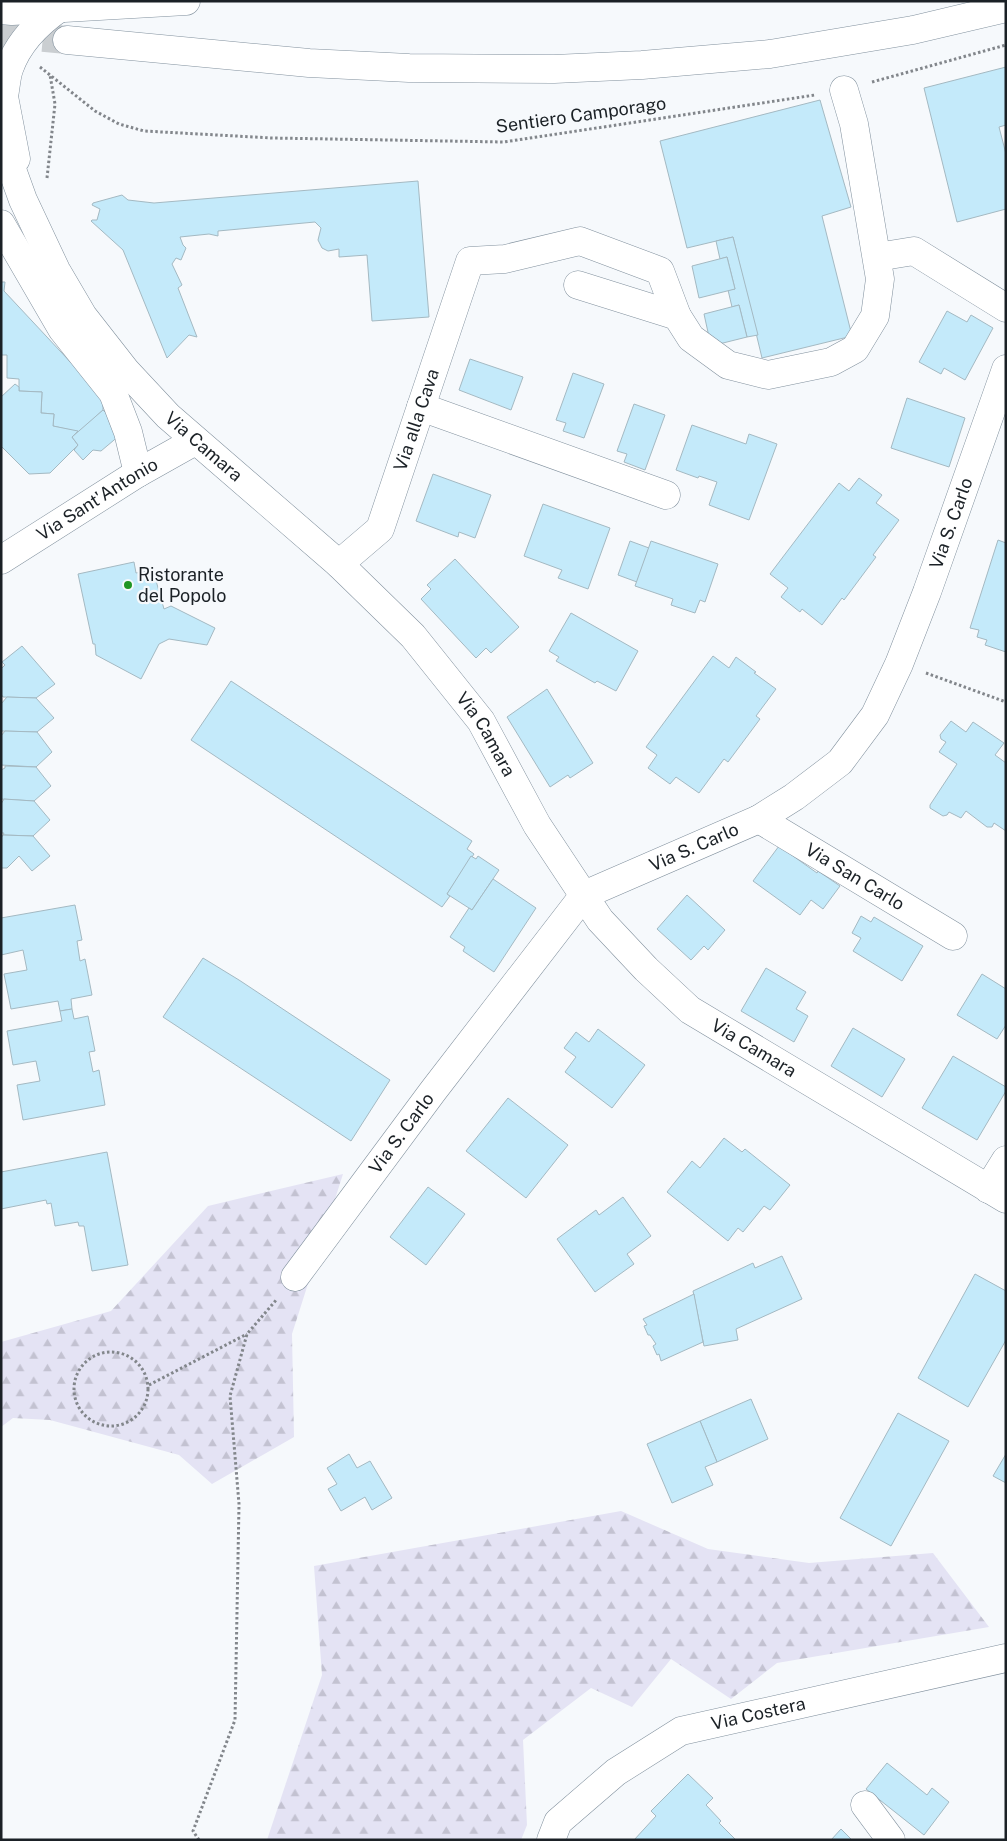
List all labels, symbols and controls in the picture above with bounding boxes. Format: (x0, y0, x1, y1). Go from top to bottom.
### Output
street label: Sentiero Camporago (494, 92, 667, 137)
street label: Via alla Cava (389, 366, 443, 474)
street label: Via Camara (161, 407, 247, 486)
street label: Via Sant'Antonio (33, 453, 161, 545)
street label: Via S. Carlo (925, 475, 977, 572)
place label: Ristorante del Popolo (138, 564, 226, 606)
marker: Ristorante del Popolo (122, 579, 134, 591)
street label: Via Camara (452, 688, 520, 780)
street label: Via S. Carlo (646, 818, 742, 875)
street label: Via San Carlo (802, 838, 909, 914)
street label: Via Camara (708, 1014, 800, 1081)
street label: Via S. Carlo (364, 1088, 438, 1178)
street label: Via Costera (709, 1692, 807, 1734)

